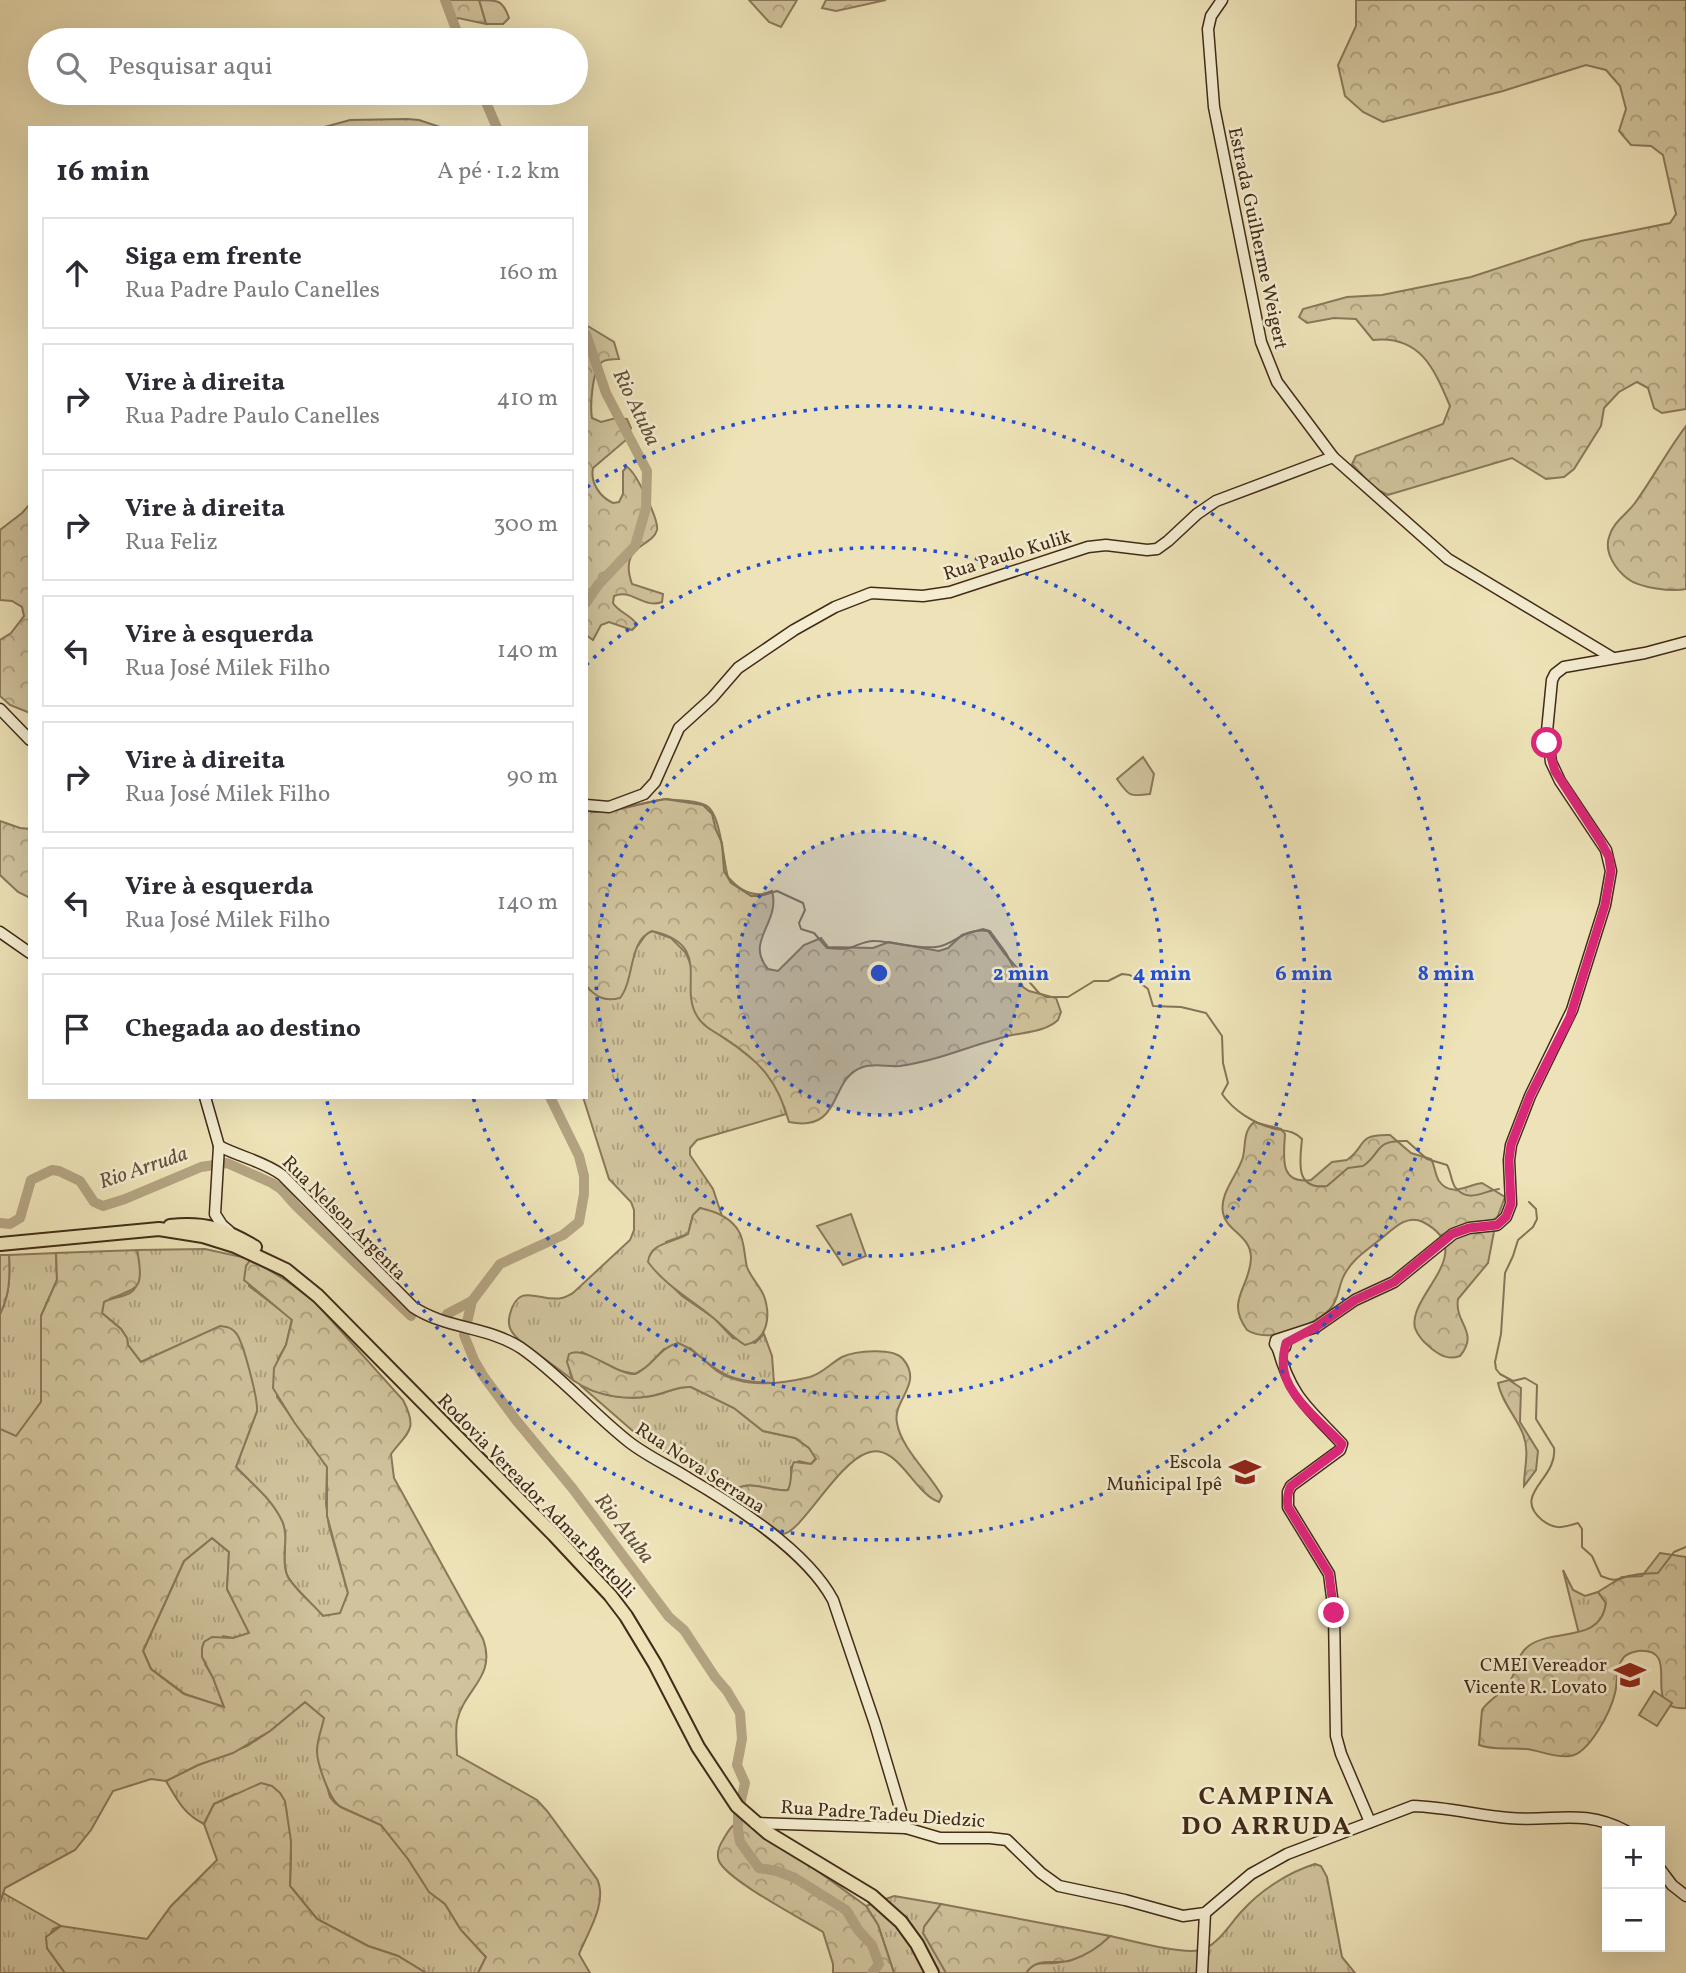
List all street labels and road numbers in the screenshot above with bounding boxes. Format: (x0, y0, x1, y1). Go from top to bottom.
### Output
street label: Estrada Guilherme Weigert (1221, 125, 1293, 352)
street label: Rua Paulo Kulik (940, 524, 1075, 588)
street label: Rua Nelson Argenta (275, 1150, 412, 1287)
street label: Rodovia Vereador Admar Bertolli (431, 1388, 641, 1605)
street label: Rua Nova Serrana (630, 1417, 770, 1520)
street label: Rua Padre Tadeu Diedzic (780, 1795, 986, 1835)

